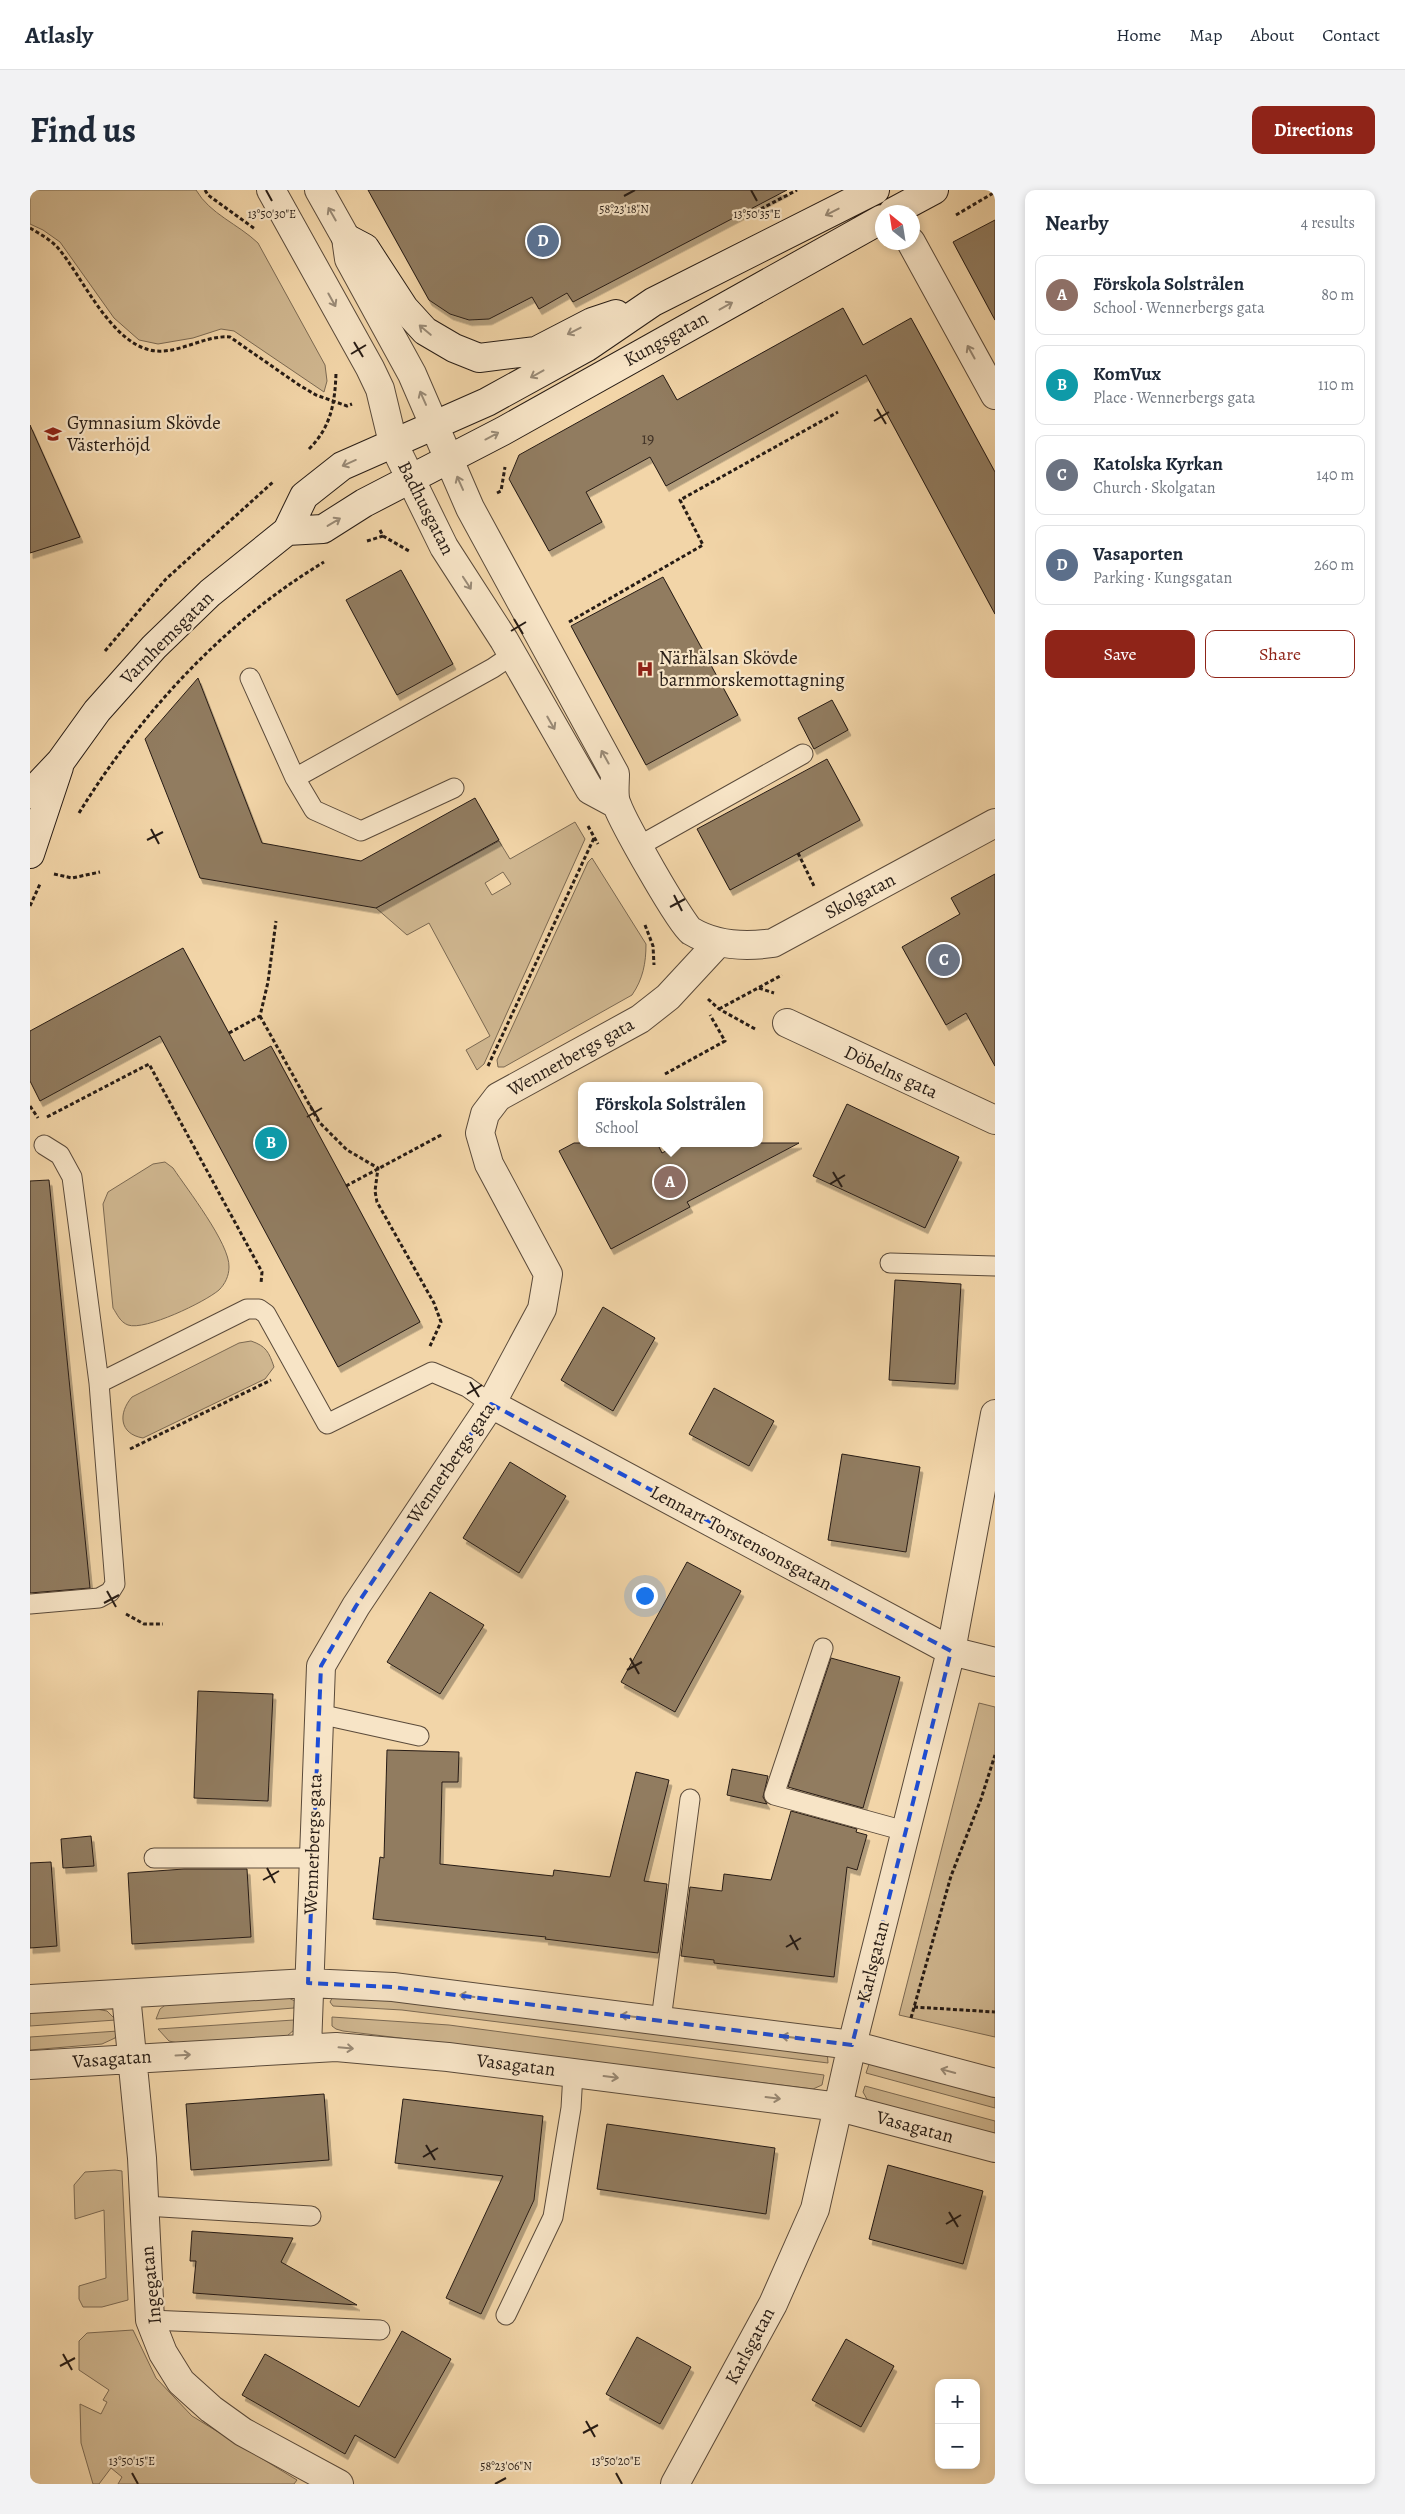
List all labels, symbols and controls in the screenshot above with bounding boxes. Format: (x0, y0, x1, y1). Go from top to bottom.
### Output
text: Atlasly (25, 19, 93, 51)
text: Home (1116, 23, 1161, 47)
text: Map (1189, 23, 1222, 47)
text: About (1250, 23, 1294, 47)
text: Contact (1322, 23, 1380, 47)
text: Find us (30, 106, 136, 154)
button: Directions (1252, 106, 1375, 154)
text: 58°23'18"N (599, 201, 649, 217)
north arrow (875, 205, 920, 250)
text: 13°50'30"E (248, 206, 296, 222)
text: 13°50'35"E (733, 206, 781, 222)
one-way arrow (327, 207, 337, 221)
one-way arrow (824, 207, 839, 217)
text: Nearby (1045, 209, 1108, 237)
text: 4 results (1301, 212, 1355, 234)
pin: D (527, 222, 559, 260)
text: Förskola Solstrålen (1093, 271, 1244, 297)
text: A (1057, 284, 1067, 306)
text: 80 m (1321, 284, 1354, 306)
one-way arrow (328, 292, 337, 307)
text: School · Wennerbergs gata (1093, 297, 1265, 319)
one-way arrow (718, 301, 733, 311)
street label: Kungsgatan (619, 305, 713, 373)
one-way arrow (418, 324, 431, 335)
one-way arrow (567, 326, 582, 336)
one-way arrow (966, 345, 976, 360)
text: KomVux (1093, 361, 1161, 387)
one-way arrow (530, 369, 545, 379)
text: B (1057, 374, 1067, 396)
text: 110 m (1318, 374, 1354, 396)
text: Place · Wennerbergs gata (1093, 387, 1255, 409)
one-way arrow (417, 391, 427, 406)
place label: Gymnasium Skövde Västerhöjd (66, 410, 221, 458)
school or university icon: Gymnasium Skövde Västerhöjd (43, 424, 63, 444)
house number: 19 (642, 428, 654, 450)
one-way arrow (484, 431, 499, 440)
text: Katolska Kyrkan (1093, 451, 1223, 477)
street label: Badhusgatan (391, 457, 461, 559)
one-way arrow (342, 459, 357, 468)
text: C (1057, 464, 1067, 486)
text: 140 m (1316, 464, 1354, 486)
one-way arrow (454, 476, 464, 491)
text: Church · Skolgatan (1093, 477, 1216, 499)
one-way arrow (327, 517, 341, 527)
text: Vasaporten (1093, 541, 1183, 567)
text: D (1056, 554, 1068, 576)
text: 260 m (1314, 554, 1354, 576)
text: Parking · Kungsgatan (1093, 567, 1232, 589)
one-way arrow (463, 576, 473, 590)
street label: Varnhemsgatan (114, 586, 219, 691)
button: Save (1045, 630, 1195, 678)
button: Share (1205, 630, 1355, 678)
place label: Närhälsan Skövde barnmorskemottagning (659, 645, 845, 693)
hospital icon: Närhälsan Skövde barnmorskemottagning (635, 659, 655, 679)
one-way arrow (546, 715, 556, 729)
one-way arrow (600, 750, 610, 765)
street label: Skolgatan (820, 867, 900, 925)
pin: C (928, 941, 960, 979)
street label: Wennerbergs gata (502, 1011, 639, 1103)
street label: Döbelns gata (840, 1039, 942, 1105)
popup (578, 1082, 763, 1147)
text: Förskola Solstrålen (595, 1091, 746, 1117)
text: School (595, 1117, 638, 1139)
pin: B (255, 1124, 287, 1162)
pin: A (654, 1163, 686, 1201)
street label: Wennerbergs gata (400, 1397, 501, 1530)
street label: Lennart Torstensonsgatan (645, 1479, 837, 1597)
your location (632, 1583, 658, 1609)
street label: Wennerbergs gata (298, 1773, 328, 1916)
street label: Karlsgatan (850, 1918, 896, 2006)
one-way arrow (459, 1991, 475, 2001)
one-way arrow (621, 2011, 637, 2021)
one-way arrow (782, 2032, 798, 2042)
street label: Vasagatan (71, 2043, 152, 2075)
one-way arrow (337, 2043, 353, 2052)
street label: Vasagatan (474, 2047, 557, 2083)
one-way arrow (175, 2050, 191, 2059)
one-way arrow (940, 2066, 956, 2075)
one-way arrow (603, 2073, 619, 2083)
one-way arrow (764, 2093, 780, 2103)
street label: Vasagatan (872, 2104, 957, 2150)
street label: Ingegatan (134, 2245, 168, 2325)
street label: Karlsgatan (719, 2303, 781, 2389)
map controls (935, 2379, 980, 2469)
button: + (935, 2379, 980, 2424)
button: − (935, 2424, 980, 2469)
text: 13°50'15"E (109, 2453, 155, 2469)
text: 13°50'20"E (591, 2453, 641, 2469)
text: 58°23'06"N (480, 2458, 532, 2474)

